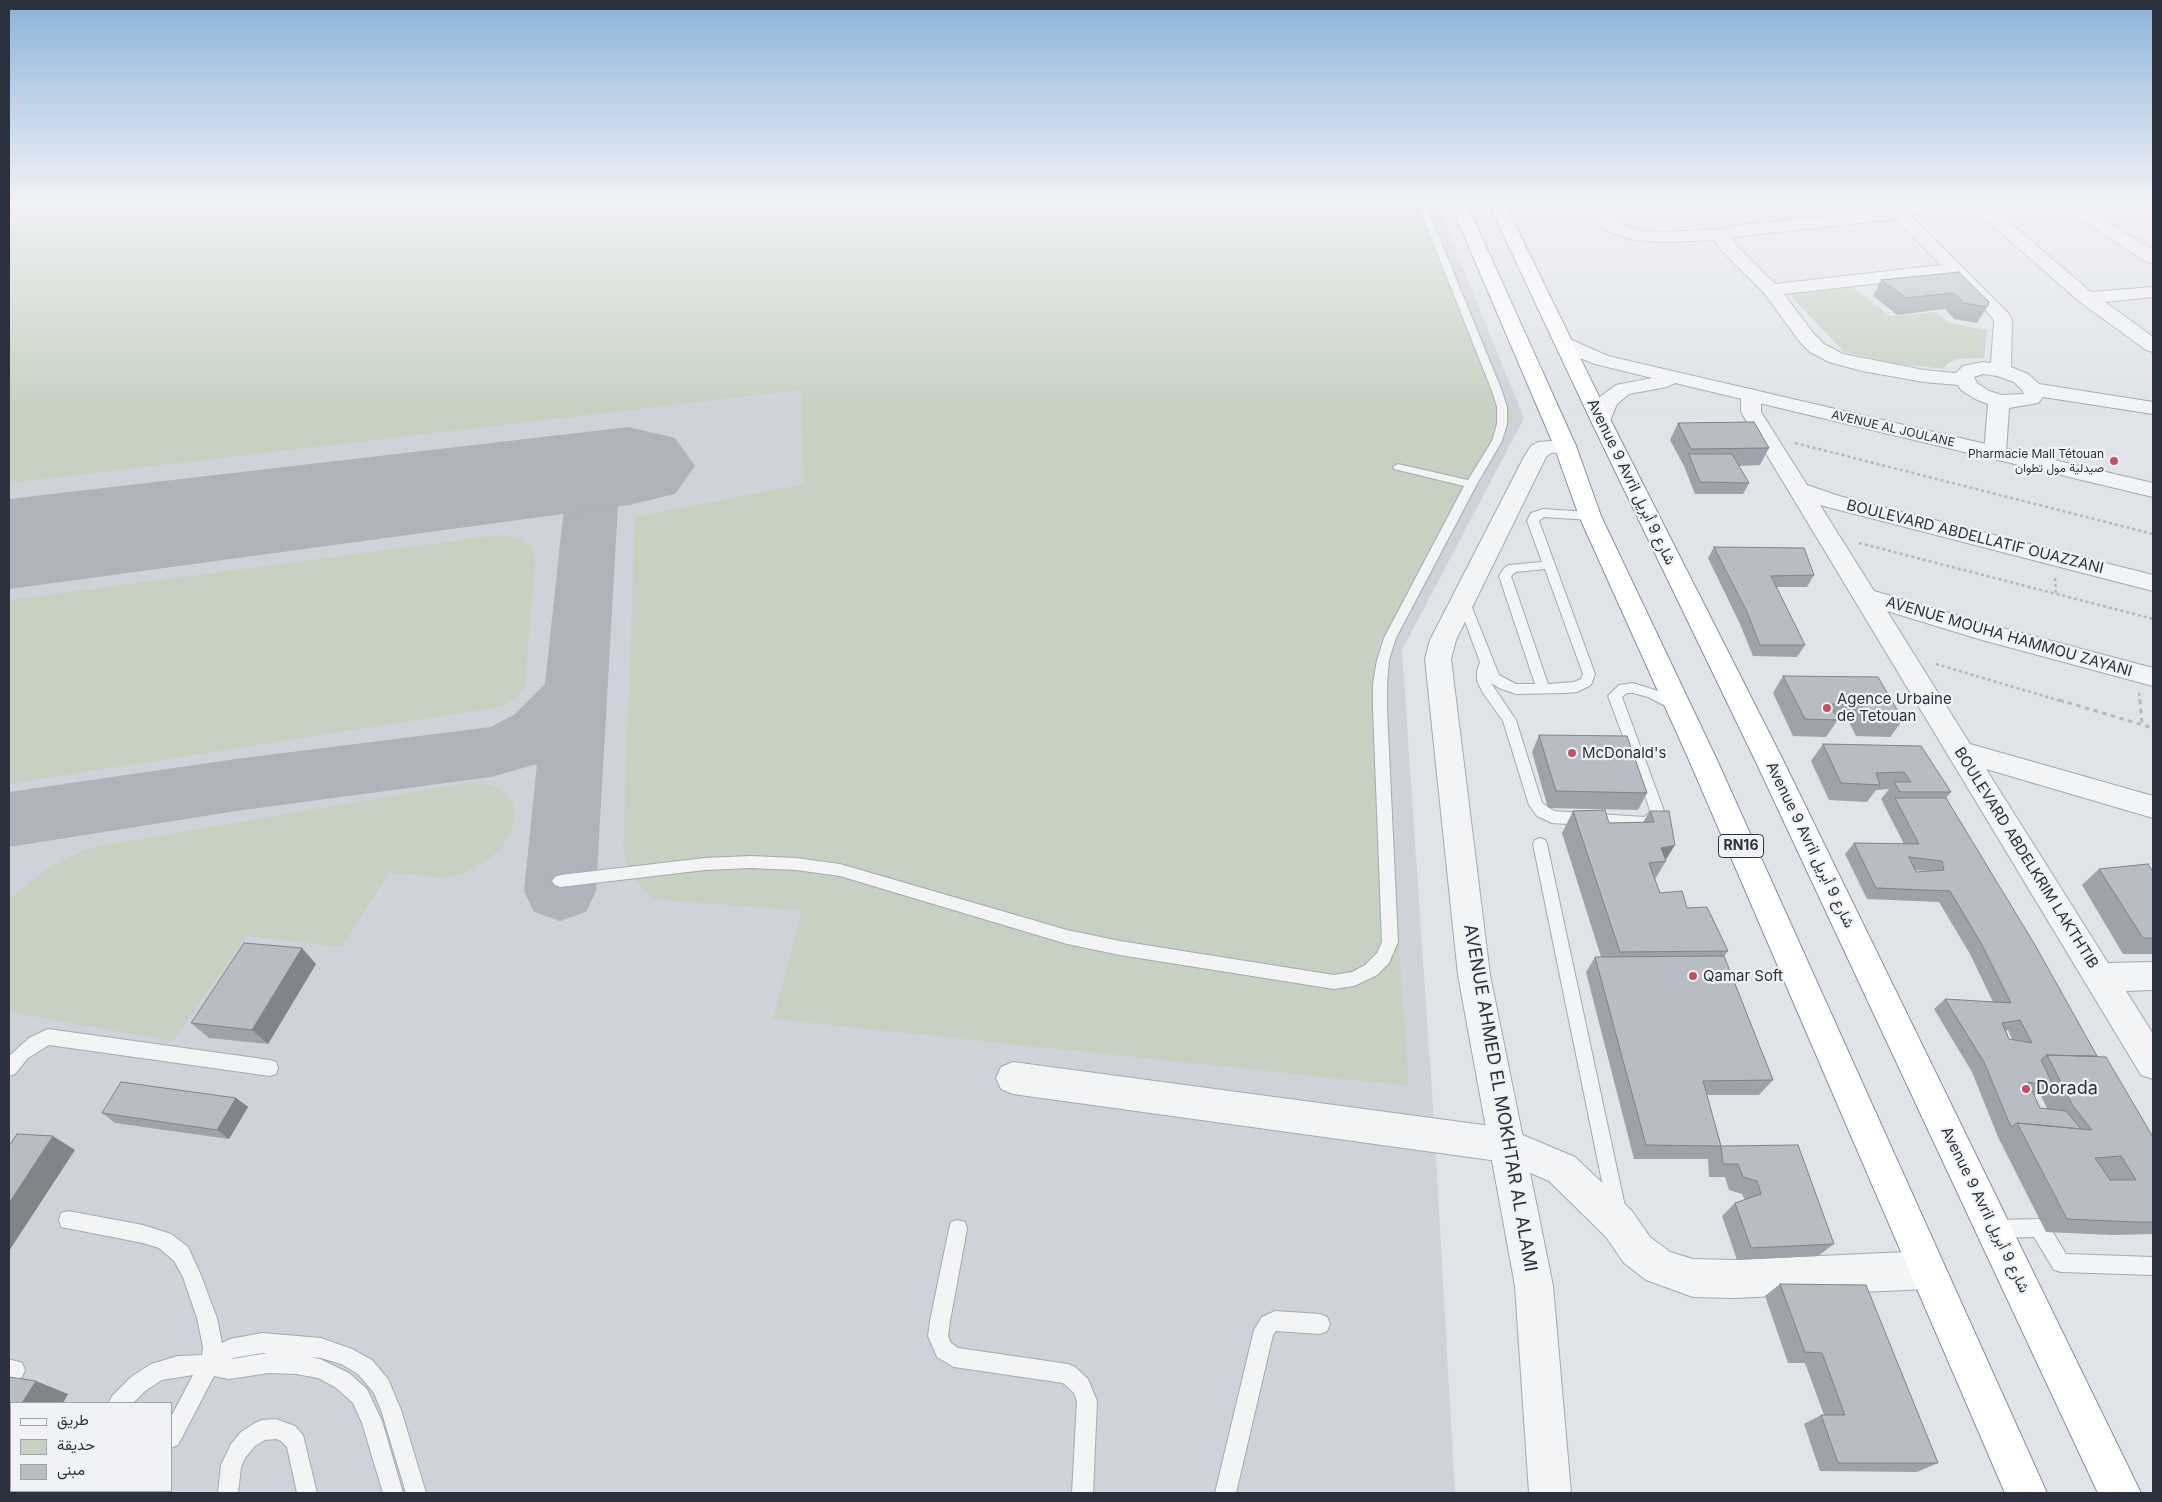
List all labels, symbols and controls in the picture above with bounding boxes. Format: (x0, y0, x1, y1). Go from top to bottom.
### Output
street label: Avenue 9 Avril شارع 9 أبريل (1583, 396, 1679, 568)
street label: AVENUE AL JOULANE (1830, 408, 1956, 450)
place label: Pharmacie Mall Tétouan صيدلية مول تطوان (1968, 447, 2104, 475)
marker: Pharmacie Mall Tétouan صيدلية مول تطوان (2108, 455, 2120, 467)
street label: BOULEVARD ABDELLATIF OUAZZANI (1845, 496, 2105, 578)
street label: AVENUE MOUHA HAMMOU ZAYANI (1884, 593, 2134, 681)
place label: Agence Urbaine de Tetouan (1837, 690, 1952, 725)
marker: Agence Urbaine de Tetouan (1821, 702, 1833, 714)
place label: McDonald's (1582, 744, 1666, 762)
street label: BOULEVARD ABDELKRIM LAKTHTIB (1950, 744, 2102, 972)
marker: McDonald's (1566, 747, 1578, 759)
street label: Avenue 9 Avril شارع 9 أبريل (1762, 759, 1858, 931)
road number: RN16 (1718, 834, 1764, 858)
street label: AVENUE AHMED EL MOKHTAR AL ALAMI (1459, 922, 1541, 1274)
place label: Qamar Soft (1703, 967, 1783, 985)
marker: Qamar Soft (1687, 970, 1699, 982)
place label: Dorada (2036, 1078, 2098, 1100)
marker: Dorada (2020, 1083, 2032, 1095)
street label: Avenue 9 Avril شارع 9 أبريل (1937, 1124, 2033, 1296)
legend (10, 1402, 172, 1492)
text: طريق (57, 1410, 89, 1429)
text: حديقة (57, 1435, 95, 1454)
text: مبنى (57, 1460, 85, 1479)

